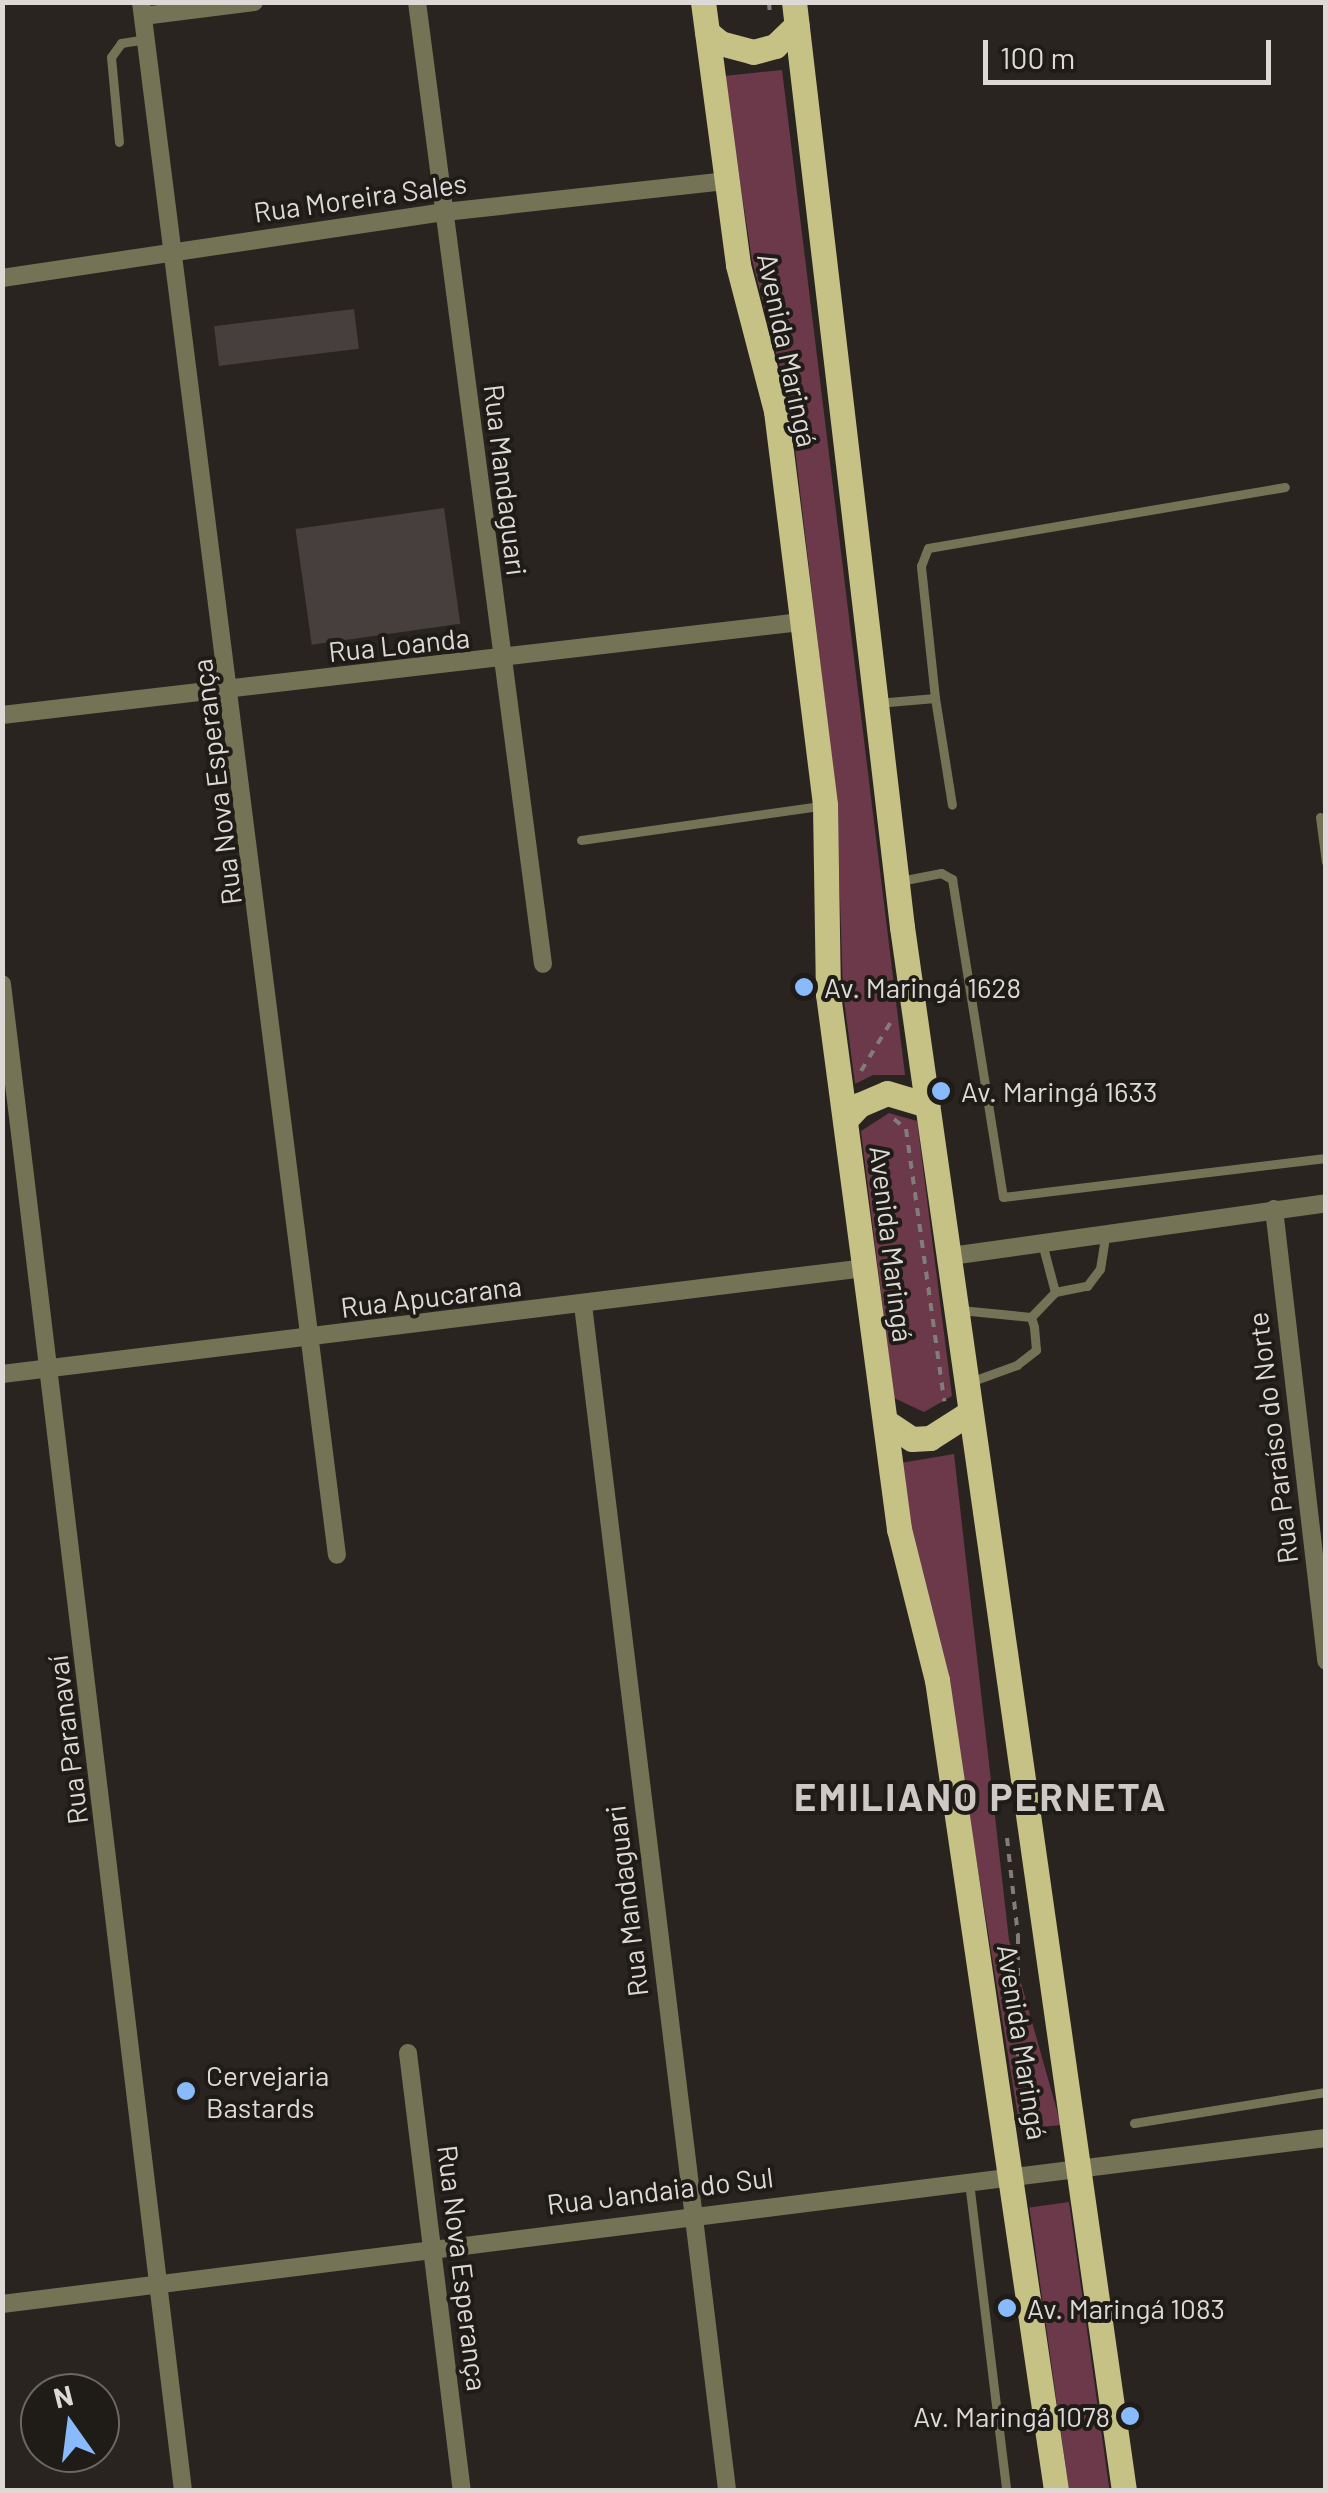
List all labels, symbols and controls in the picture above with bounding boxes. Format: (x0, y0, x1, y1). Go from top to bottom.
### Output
scale bar (988, 20, 1276, 82)
text: 100 m (1000, 39, 1075, 75)
street label: Rua Moreira Sales (251, 165, 469, 229)
street label: Avenida Maringá (751, 250, 825, 450)
street label: Rua Mandaguari (478, 382, 534, 578)
street label: Rua Loanda (327, 620, 471, 668)
street label: Rua Nova Esperança (184, 657, 248, 907)
place label: Av. Maringá 1628 (824, 970, 1021, 1004)
marker: Av. Maringá 1628 (793, 976, 815, 998)
place label: Av. Maringá 1633 (961, 1074, 1157, 1108)
marker: Av. Maringá 1633 (930, 1080, 952, 1102)
street label: Avenida Maringá (863, 1144, 921, 1344)
street label: Rua Apucarana (339, 1268, 523, 1324)
street label: Rua Paraíso do Norte (1240, 1310, 1304, 1566)
street label: Rua Paranavaí (40, 1654, 94, 1826)
district label: EMILIANO PERNETA (794, 1774, 1168, 1820)
street label: Rua Mandaguari (598, 1803, 654, 1999)
street label: Avenida Maringá (991, 1942, 1055, 2142)
place label: Cervejaria Bastards (206, 2058, 329, 2124)
marker: Cervejaria Bastards (175, 2080, 197, 2102)
street label: Rua Nova Esperança (431, 2143, 495, 2393)
street label: Rua Jandaia do Sul (545, 2159, 775, 2221)
place label: Av. Maringá 1083 (1027, 2291, 1225, 2325)
marker: Av. Maringá 1083 (996, 2297, 1018, 2319)
north arrow (20, 2373, 120, 2473)
text: N (50, 2377, 76, 2415)
place label: Av. Maringá 1078 (913, 2399, 1110, 2433)
marker: Av. Maringá 1078 (1119, 2405, 1141, 2427)

